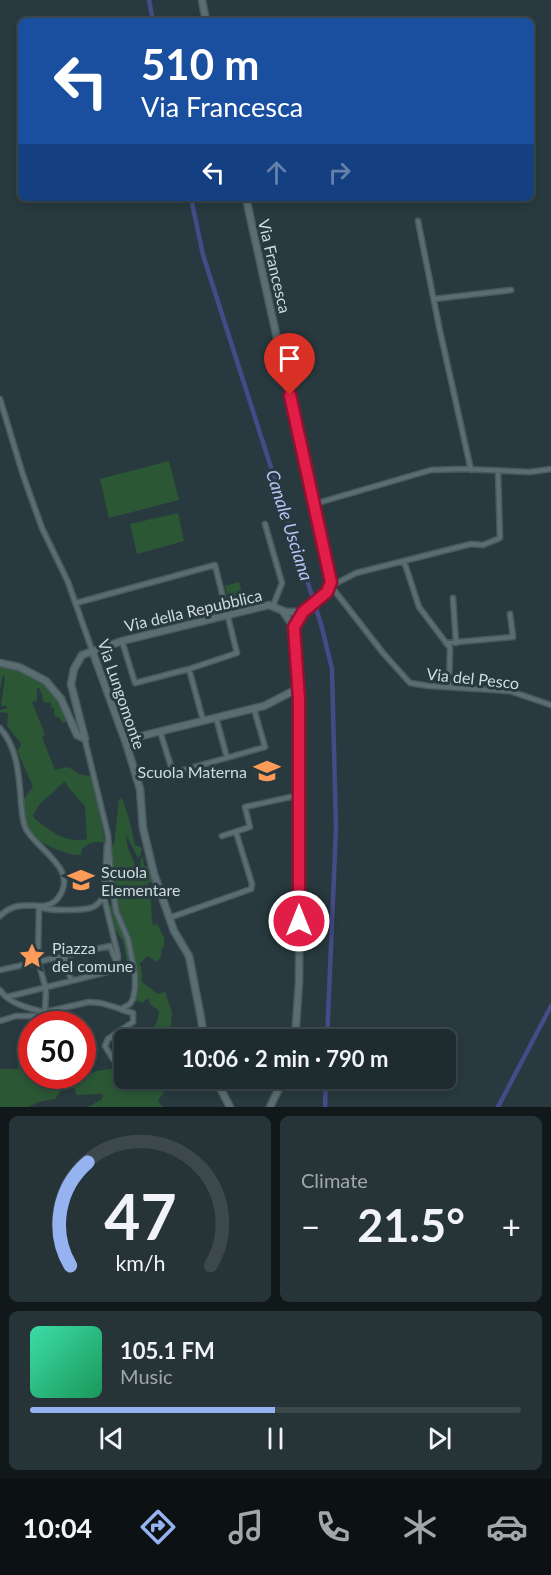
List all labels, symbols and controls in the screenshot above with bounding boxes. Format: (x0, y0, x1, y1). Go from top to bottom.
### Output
text: 510 m (141, 39, 259, 89)
icon: left (42, 42, 120, 120)
text: Via Francesca (141, 90, 303, 123)
icon: left (197, 156, 230, 189)
icon: ahead (260, 156, 293, 189)
icon: right (323, 156, 356, 189)
street label: Via Francesca (255, 217, 295, 315)
pin (264, 333, 315, 395)
icon: arrive (273, 342, 306, 375)
water label: Canale Usciana (262, 467, 318, 583)
street label: Via della Repubblica (122, 585, 264, 635)
street label: Via Lungomonte (94, 637, 150, 751)
street label: Via del Pesco (426, 664, 520, 692)
school or university icon: Scuola Materna (252, 756, 282, 786)
place label: Scuola Materna (138, 762, 247, 781)
place label: Scuola Elementare (101, 862, 180, 899)
school or university icon: Scuola Elementare (66, 865, 96, 895)
position arrow (267, 889, 331, 953)
place label: Piazza del comune (52, 938, 133, 975)
place icon: Piazza del comune (17, 941, 47, 971)
speed limit sign: 50 (18, 1011, 96, 1089)
text: 10:06 · 2 min · 790 m (182, 1045, 388, 1072)
text: Climate (301, 1168, 368, 1192)
text: 47 (104, 1178, 176, 1253)
text: 21.5° (357, 1198, 465, 1252)
text: − (301, 1206, 320, 1246)
text: + (502, 1206, 521, 1246)
text: km/h (115, 1250, 165, 1276)
text: 105.1 FM (120, 1337, 215, 1364)
text: Music (120, 1364, 173, 1388)
icon: previous (95, 1422, 128, 1455)
icon: pause (259, 1422, 292, 1455)
icon: next (423, 1422, 456, 1455)
icon: directions (137, 1506, 179, 1548)
icon: music (225, 1506, 267, 1548)
icon: phone (312, 1506, 354, 1548)
icon: climate (399, 1506, 441, 1548)
icon: car (486, 1506, 528, 1548)
text: 10:04 (23, 1511, 92, 1544)

